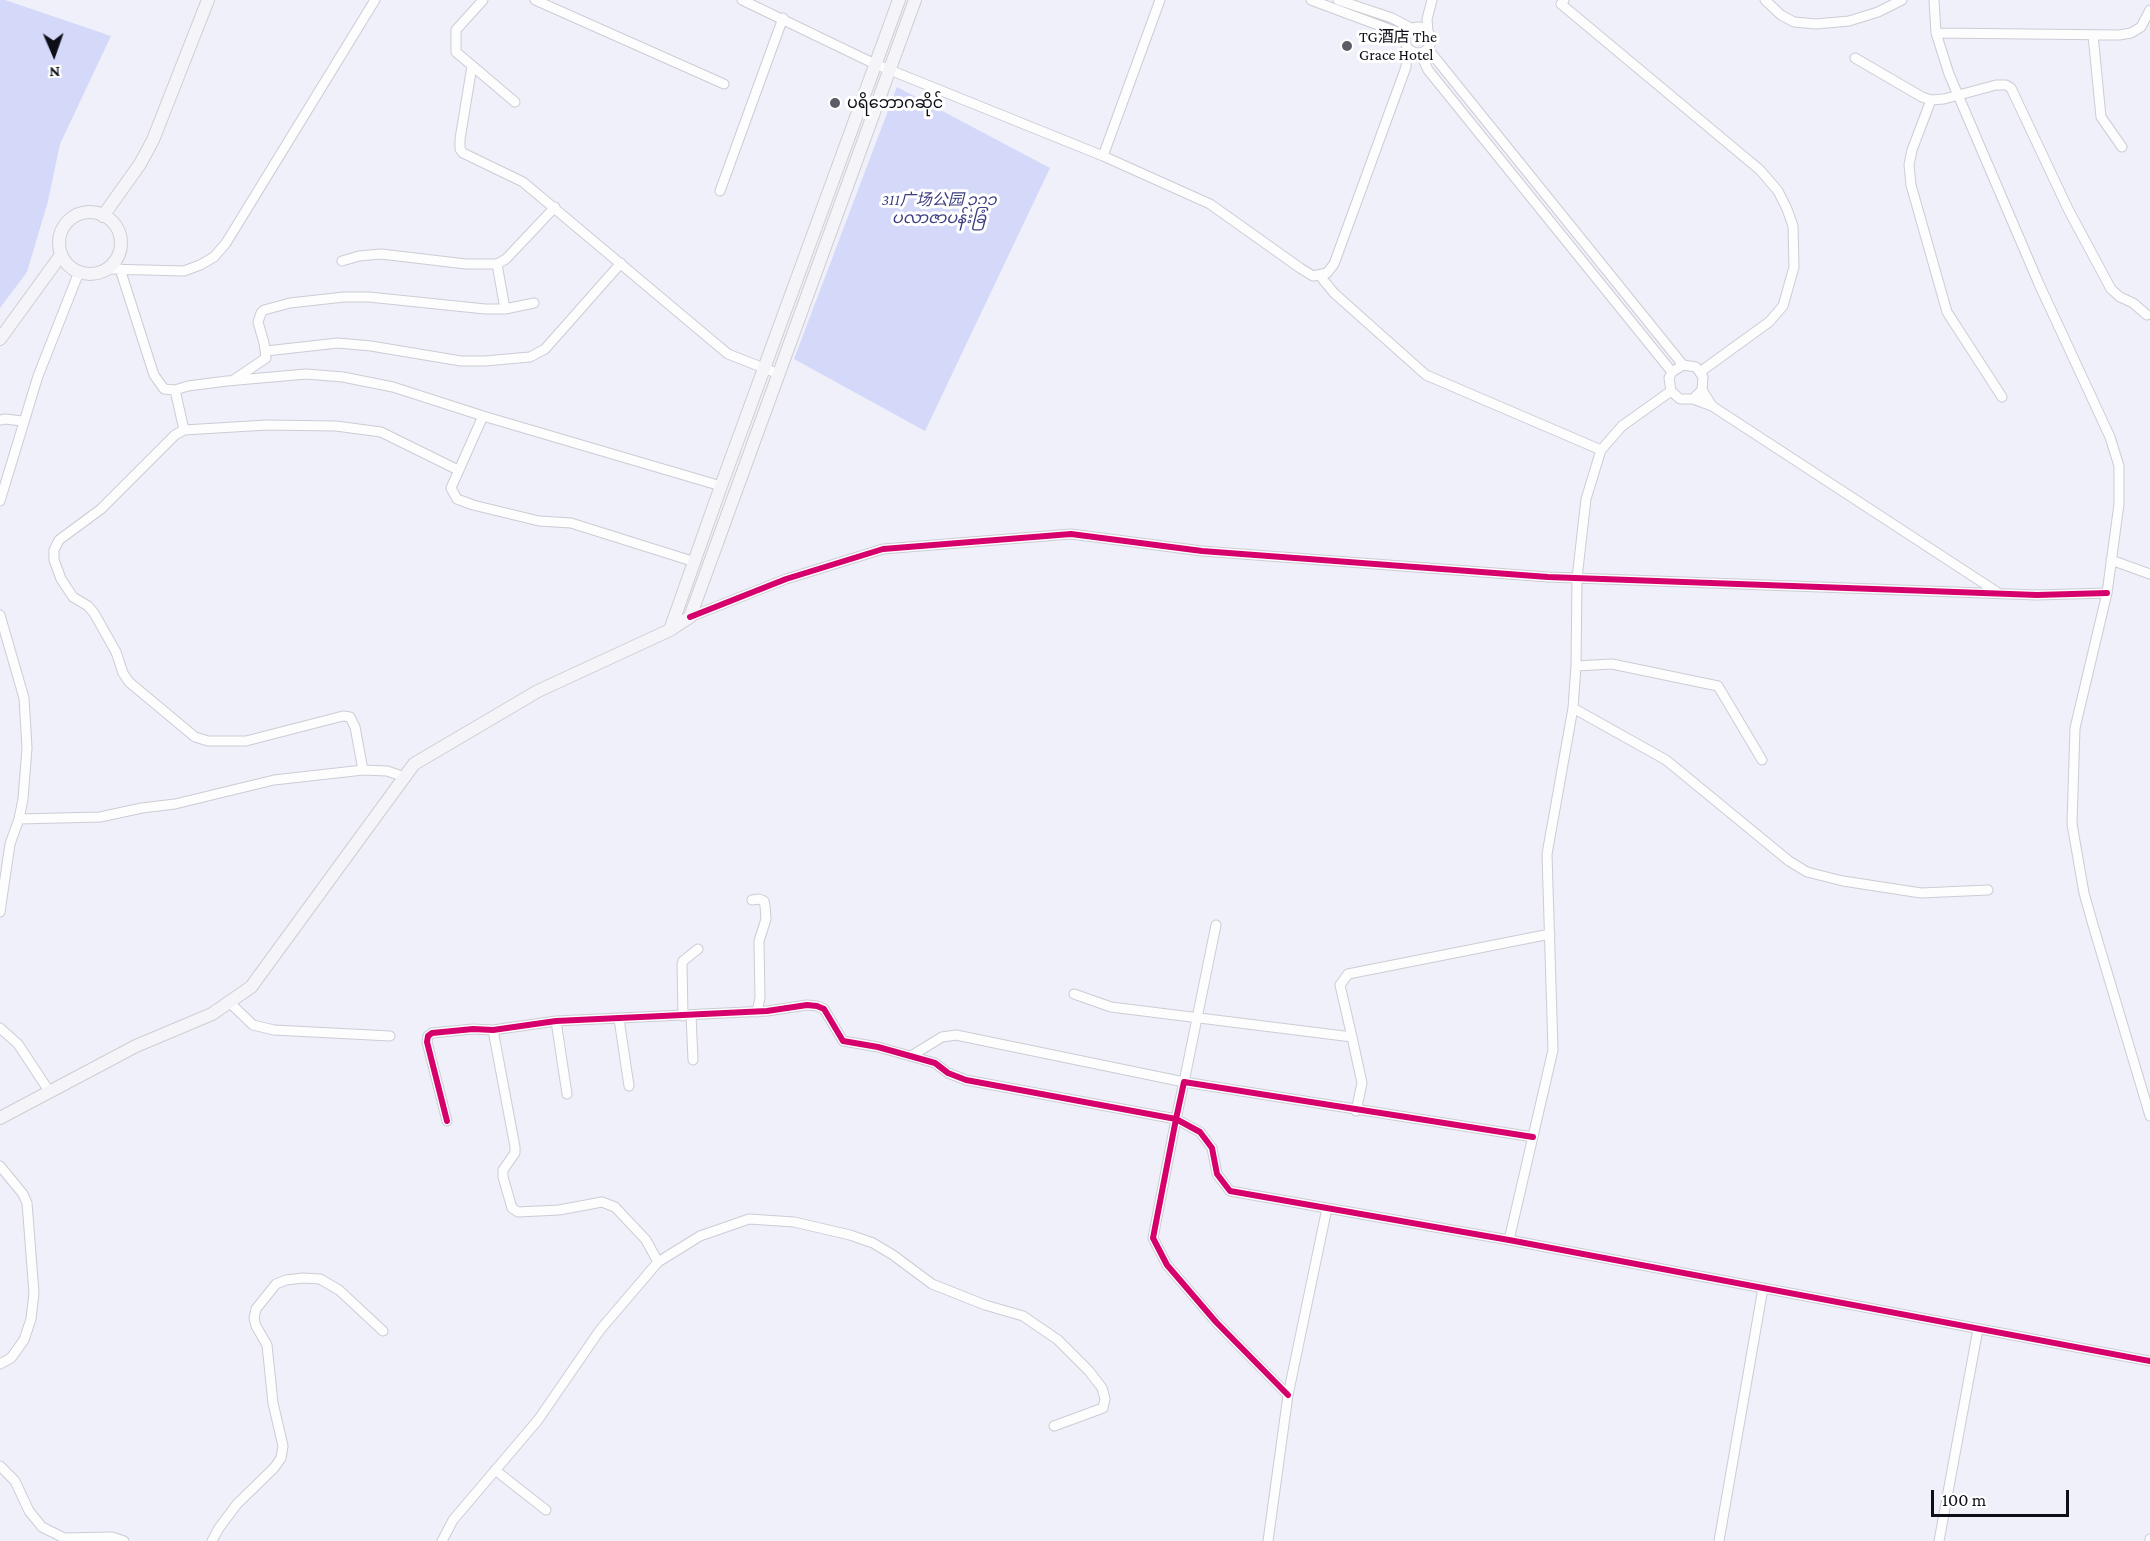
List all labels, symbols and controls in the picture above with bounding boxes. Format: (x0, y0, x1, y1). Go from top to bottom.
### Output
north arrow (24, 24, 84, 84)
place label: TG酒店 The Grace Hotel (1359, 27, 1437, 65)
marker: TG酒店 The Grace Hotel (1340, 39, 1354, 53)
text: N (49, 64, 60, 81)
place label: ပရိဘောဂဆိုင် (847, 93, 943, 113)
marker: ပရိဘောဂဆိုင် (828, 96, 842, 110)
park label: 311广场公园 ၃၁၁ ပလာဇာပန်းခြံ (881, 190, 997, 228)
scale bar (1934, 1478, 2072, 1516)
text: 100 m (1942, 1490, 1986, 1510)

